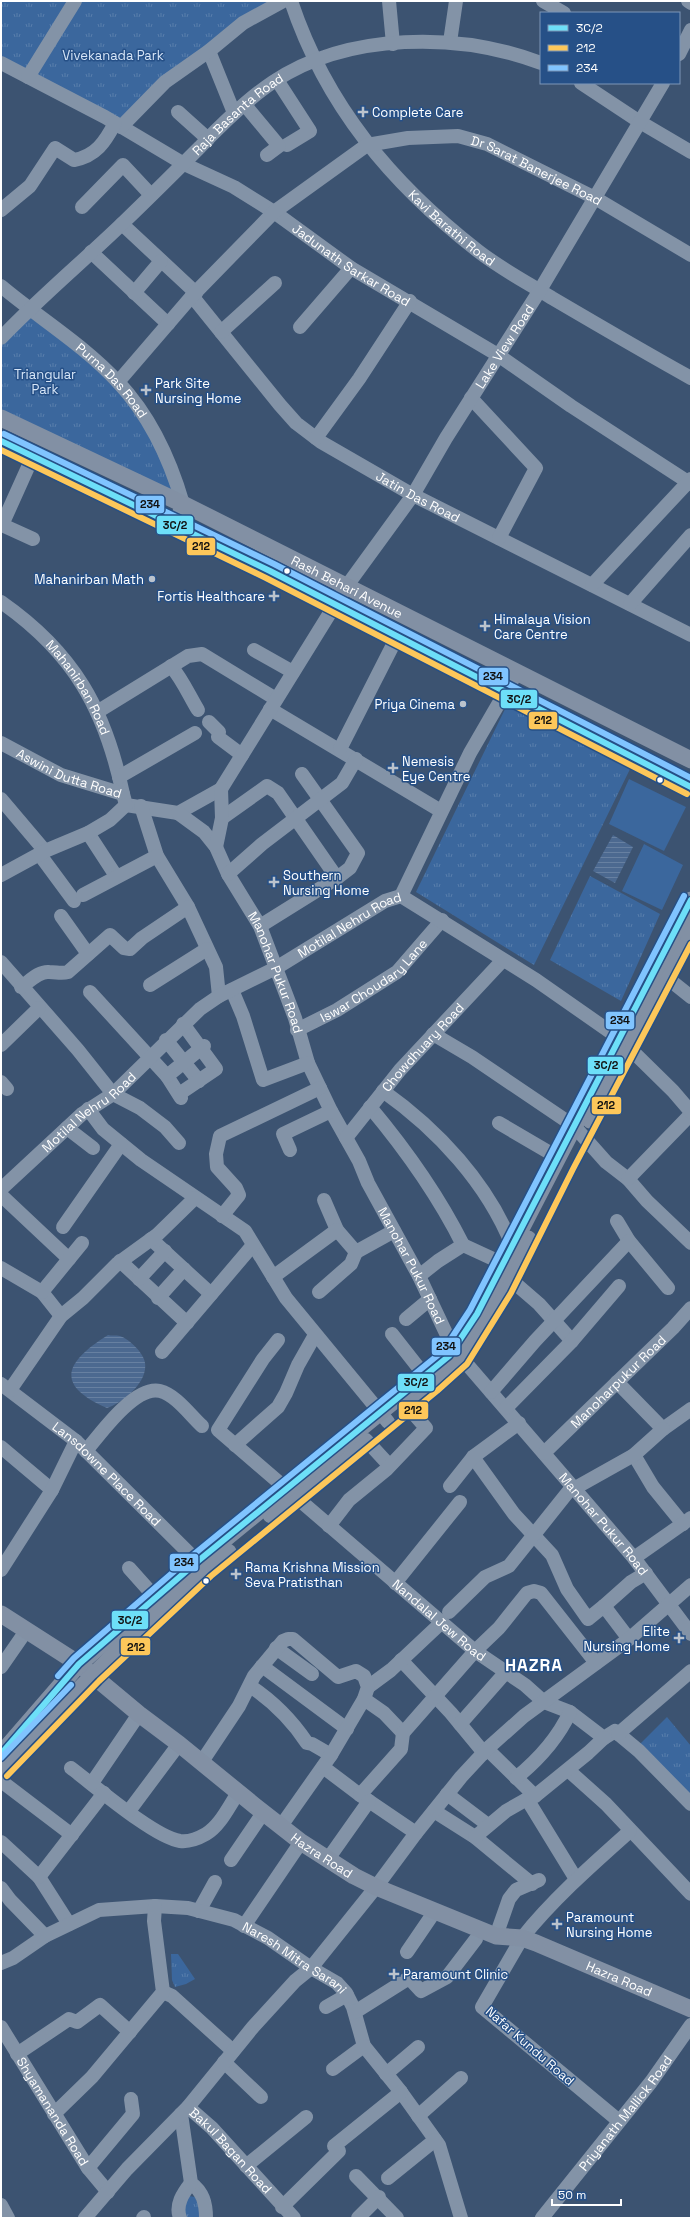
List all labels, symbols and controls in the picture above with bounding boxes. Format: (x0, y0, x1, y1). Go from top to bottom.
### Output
legend (540, 12, 680, 84)
text: 3C/2 (576, 20, 603, 36)
text: 212 (576, 40, 596, 56)
park label: Vivekanada Park (62, 47, 164, 64)
text: 234 (576, 60, 598, 76)
street label: Raja Basanta Road (188, 69, 286, 159)
place label: Complete Care (372, 104, 464, 121)
marker: Complete Care (357, 106, 369, 118)
street label: Dr Sarat Banerjee Road (469, 132, 605, 209)
street label: Kavi Barathi Road (405, 186, 499, 269)
street label: Jadunath Sarkar Road (289, 220, 414, 310)
street label: Lake View Road (471, 301, 537, 392)
street label: Purna Das Road (73, 339, 152, 421)
park label: Triangular Park (14, 366, 76, 398)
place label: Park Site Nursing Home (155, 375, 242, 407)
marker: Park Site Nursing Home (140, 384, 152, 396)
street label: Jatin Das Road (373, 467, 463, 526)
line badge: 234 (135, 495, 165, 514)
text: 234 (140, 497, 160, 511)
line badge: 3C/2 (156, 515, 194, 535)
text: 3C/2 (163, 518, 188, 532)
line badge: 212 (186, 537, 216, 556)
text: 212 (192, 539, 210, 553)
street label: Rash Behari Avenue (288, 551, 406, 622)
unlabelled marker (282, 566, 292, 576)
place label: Mahanirban Math (34, 571, 144, 588)
marker: Mahanirban Math (147, 574, 157, 584)
place label: Fortis Healthcare (157, 588, 265, 605)
marker: Fortis Healthcare (268, 590, 280, 602)
place label: Himalaya Vision Care Centre (494, 611, 591, 643)
marker: Himalaya Vision Care Centre (479, 620, 491, 632)
street label: Mahanirban Road (43, 636, 114, 737)
line badge: 234 (478, 667, 509, 686)
text: 234 (483, 669, 503, 683)
line badge: 3C/2 (500, 689, 538, 709)
text: 3C/2 (507, 692, 532, 706)
place label: Priya Cinema (374, 696, 456, 713)
marker: Priya Cinema (458, 699, 468, 709)
line badge: 212 (528, 711, 558, 730)
text: 212 (534, 713, 552, 727)
street label: Aswini Dutta Road (13, 744, 124, 802)
place label: Nemesis Eye Centre (402, 753, 470, 785)
marker: Nemesis Eye Centre (387, 762, 399, 774)
unlabelled marker (655, 775, 665, 785)
place label: Southern Nursing Home (283, 867, 370, 899)
marker: Southern Nursing Home (268, 876, 280, 888)
street label: Motilal Nehru Road (294, 888, 403, 961)
street label: Manohar Pukur Road (245, 908, 307, 1035)
street label: Iswar Choudary Lane (317, 935, 431, 1026)
street label: Chowdhuary Road (378, 999, 467, 1095)
line badge: 234 (605, 1011, 635, 1030)
text: 234 (610, 1013, 630, 1027)
line badge: 3C/2 (587, 1056, 624, 1075)
text: 3C/2 (594, 1058, 619, 1072)
street label: Motilal Nehru Road (38, 1068, 139, 1156)
line badge: 212 (591, 1096, 622, 1115)
text: 212 (597, 1098, 615, 1112)
street label: Manohar Pukur Road (374, 1204, 449, 1327)
street label: Manoharpukur Road (567, 1331, 669, 1431)
line badge: 234 (431, 1337, 461, 1356)
text: 234 (436, 1339, 456, 1353)
line badge: 3C/2 (397, 1373, 435, 1392)
text: 3C/2 (404, 1375, 429, 1389)
line badge: 212 (398, 1401, 429, 1420)
text: 212 (404, 1403, 422, 1417)
street label: Lansdowne Place Road (49, 1418, 165, 1529)
street label: Manohar Pukur Road (556, 1469, 652, 1578)
line badge: 234 (169, 1553, 199, 1572)
text: 234 (174, 1555, 194, 1569)
place label: Rama Krishna Mission Seva Pratisthan (245, 1559, 380, 1591)
marker: Rama Krishna Mission Seva Pratisthan (230, 1568, 242, 1580)
street label: Nandalal Jew Road (389, 1575, 489, 1665)
unlabelled marker (201, 1576, 211, 1586)
line badge: 3C/2 (111, 1610, 149, 1630)
text: 3C/2 (118, 1613, 143, 1627)
place label: Elite Nursing Home (584, 1623, 670, 1655)
marker: Elite Nursing Home (673, 1632, 685, 1644)
line badge: 212 (120, 1637, 151, 1656)
text: 212 (127, 1640, 145, 1654)
district label: HAZRA (505, 1654, 563, 1676)
street label: Hazra Road (288, 1829, 356, 1881)
place label: Paramount Nursing Home (566, 1909, 653, 1941)
street label: Naresh Mitra Sarani (240, 1918, 351, 1997)
marker: Paramount Nursing Home (551, 1918, 563, 1930)
street label: Hazra Road (584, 1957, 655, 2000)
place label: Paramount Clinic (403, 1966, 508, 1983)
marker: Paramount Clinic (388, 1968, 400, 1980)
street label: Nafar Kundu Road (482, 2003, 578, 2089)
street label: Priyanath Mallick Road (575, 2052, 676, 2174)
street label: Shyamananda Road (13, 2054, 93, 2169)
street label: Bakul Bagan Road (186, 2104, 276, 2197)
scale bar (552, 2181, 621, 2207)
text: 50 m (558, 2187, 586, 2203)

